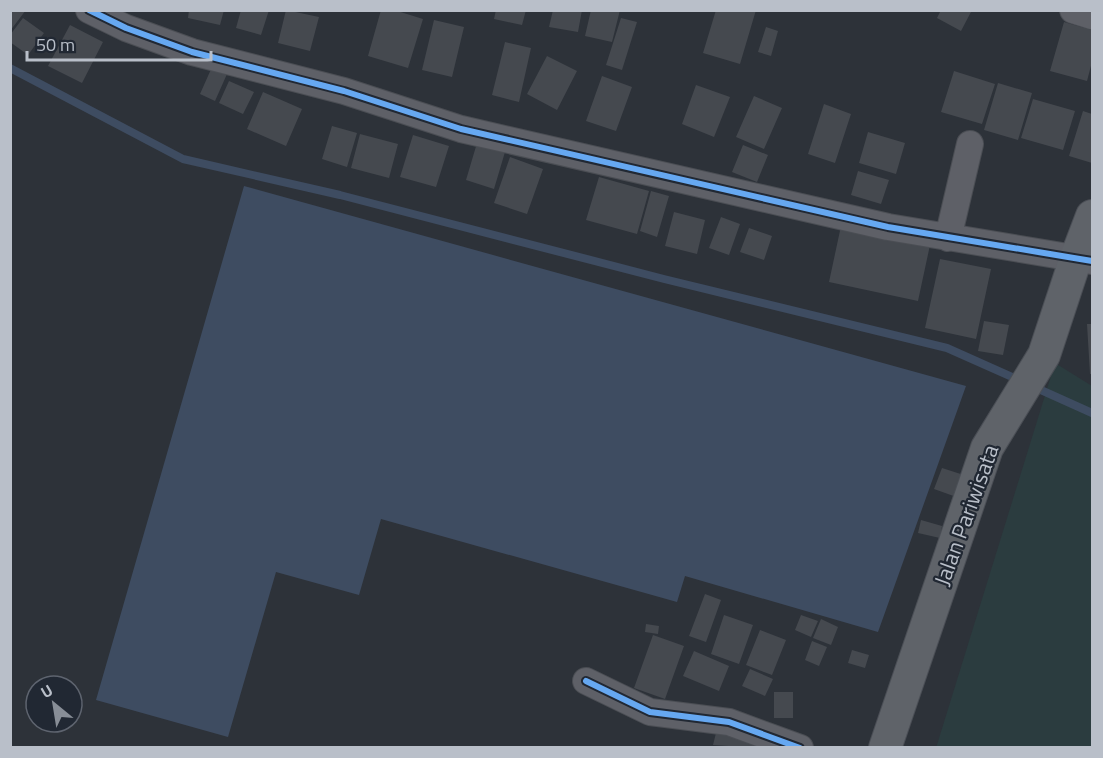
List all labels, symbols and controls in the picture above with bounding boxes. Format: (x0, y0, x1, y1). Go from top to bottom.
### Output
scale bar (27, 24, 212, 62)
text: 50 m (36, 31, 75, 58)
street label: Jalan Pariwisata (925, 440, 1007, 590)
north arrow (24, 674, 84, 734)
text: U (36, 678, 57, 704)

